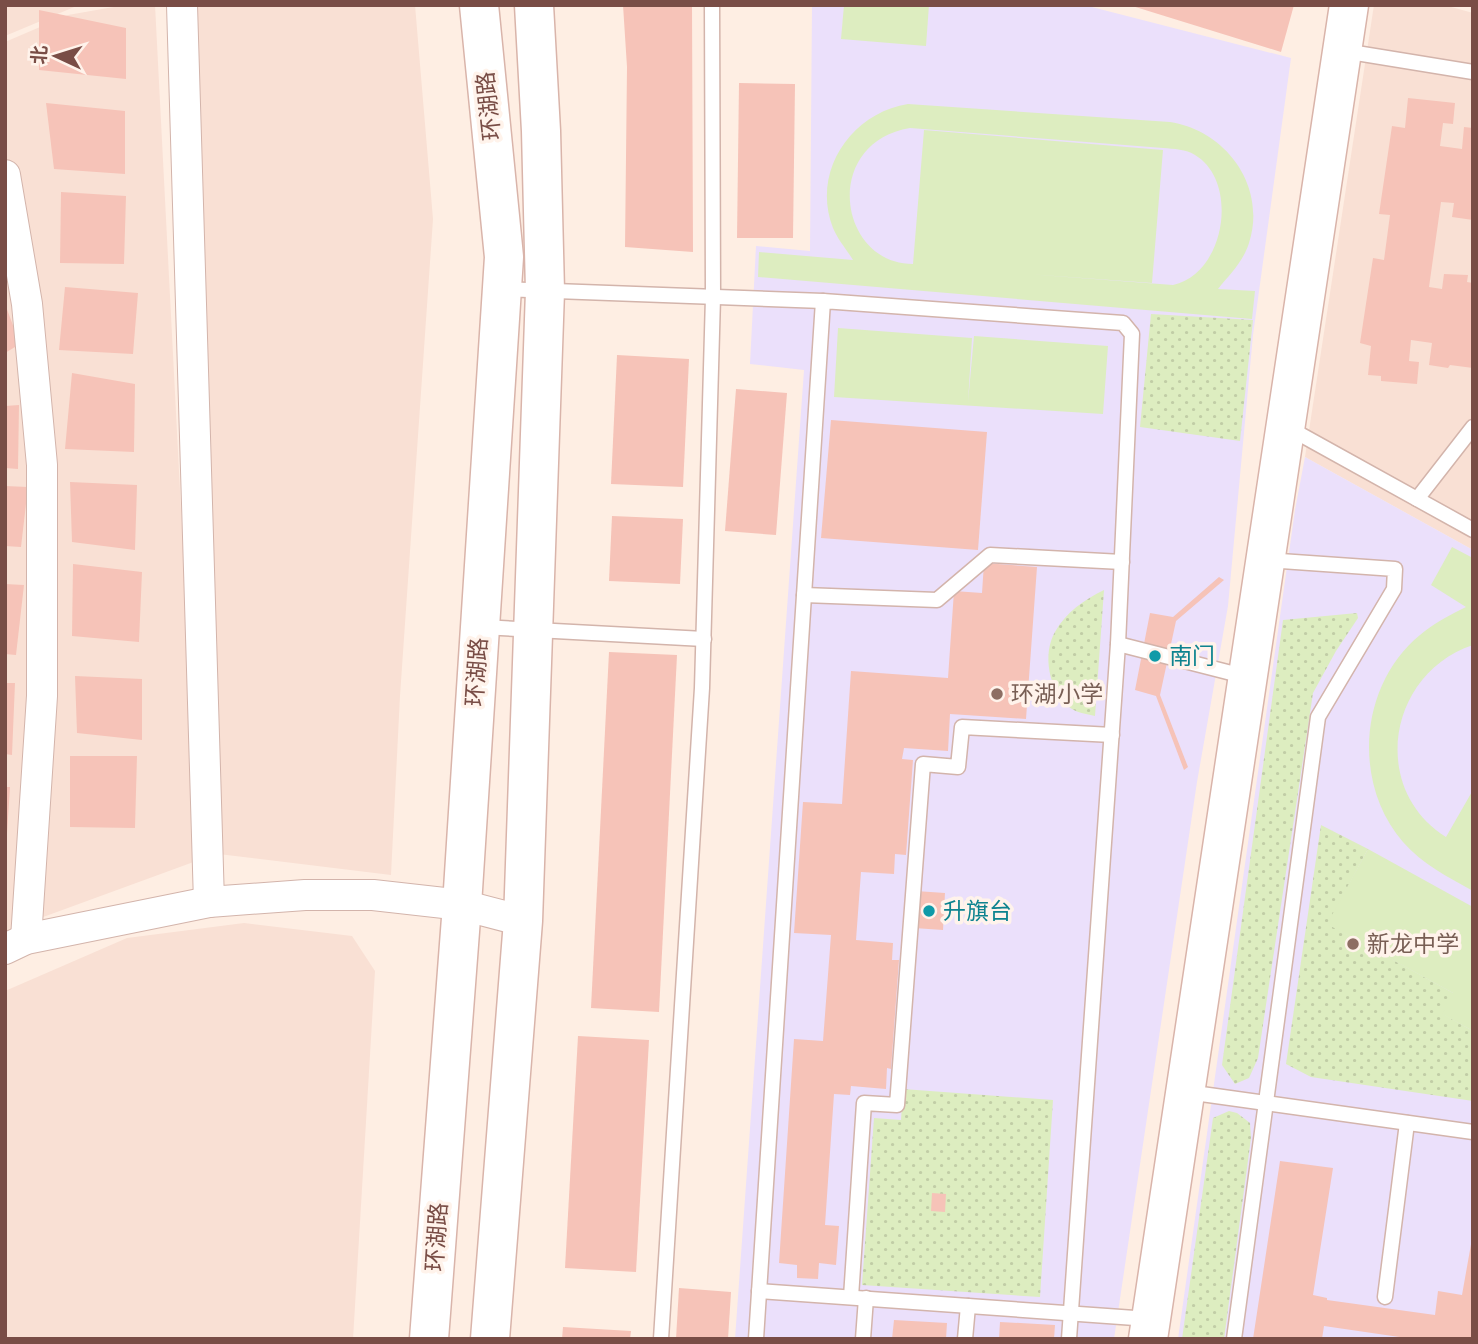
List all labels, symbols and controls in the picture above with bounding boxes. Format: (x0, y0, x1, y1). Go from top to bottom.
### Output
north arrow (21, 21, 91, 91)
text: 北 (27, 45, 52, 65)
street label: 环湖路 (472, 70, 506, 142)
street label: 环湖路 (461, 637, 493, 707)
place label: 南门 (1169, 643, 1215, 670)
marker: 南门 (1147, 648, 1163, 664)
place label: 环湖小学 (1011, 681, 1103, 708)
marker: 环湖小学 (989, 686, 1005, 702)
place label: 升旗台 (943, 898, 1012, 925)
marker: 升旗台 (921, 903, 937, 919)
place label: 新龙中学 (1367, 931, 1459, 958)
marker: 新龙中学 (1345, 936, 1361, 952)
street label: 环湖路 (421, 1202, 453, 1272)

